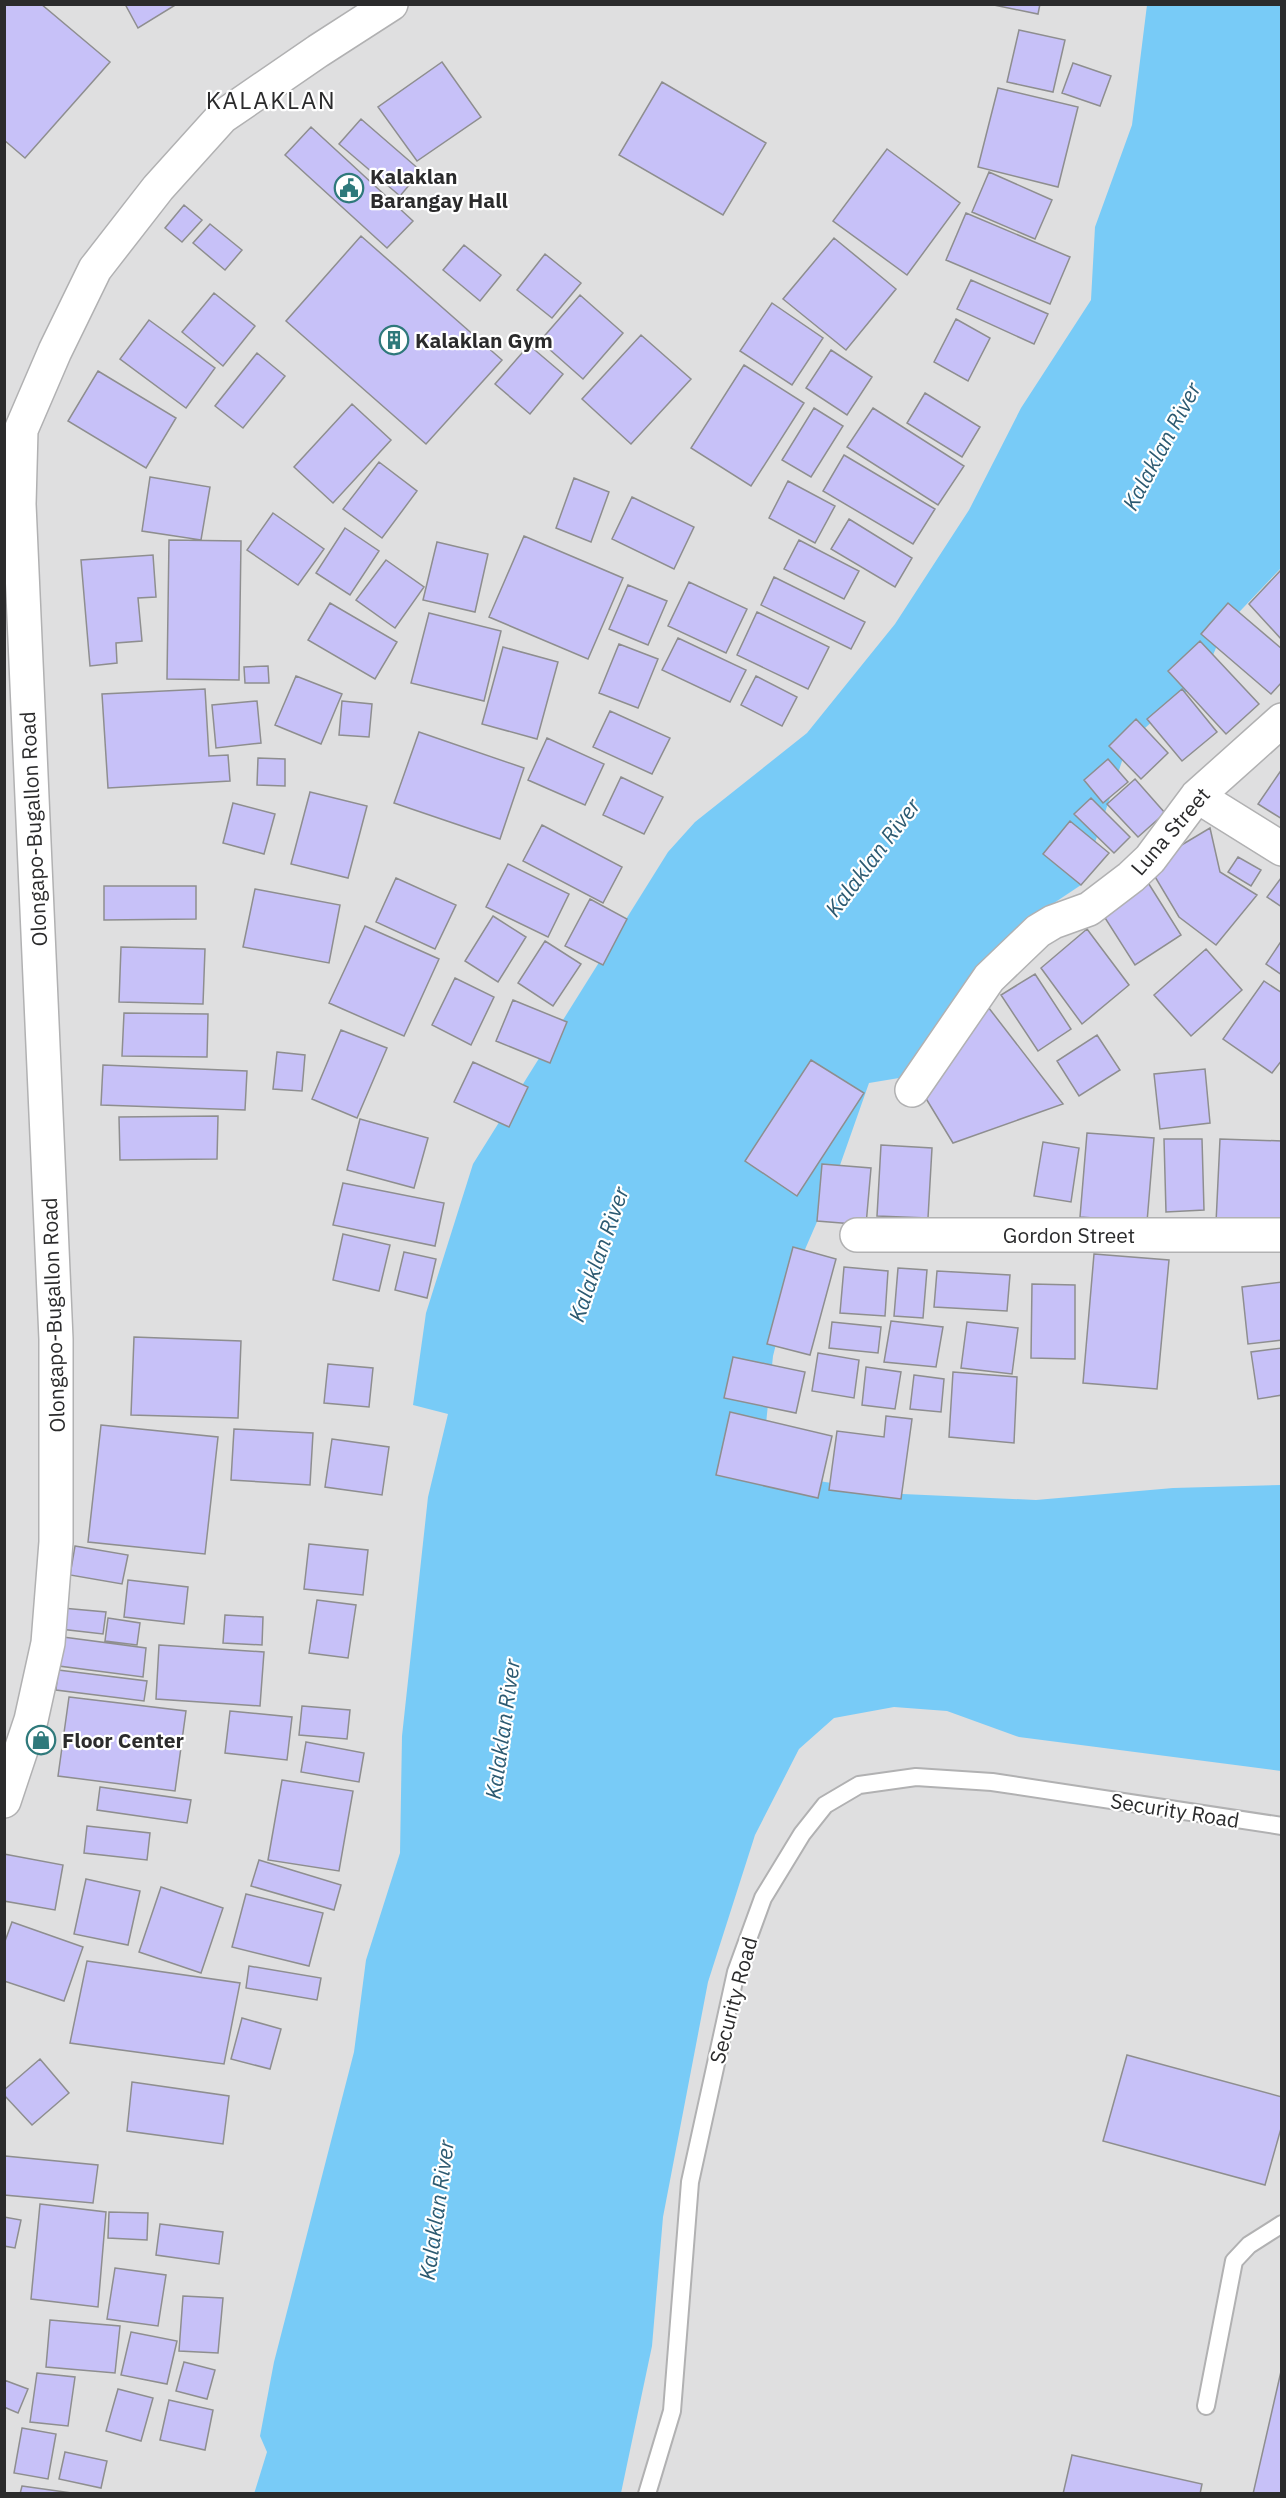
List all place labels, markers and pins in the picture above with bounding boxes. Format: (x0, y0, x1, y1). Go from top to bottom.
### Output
place label: Kalaklan Barangay Hall (370, 162, 508, 214)
public building icon: Kalaklan Barangay Hall (333, 172, 365, 204)
building icon: Kalaklan Gym (378, 324, 410, 356)
place label: Kalaklan Gym (415, 326, 553, 354)
shop icon: Floor Center (25, 1724, 57, 1756)
place label: Floor Center (62, 1726, 185, 1754)

